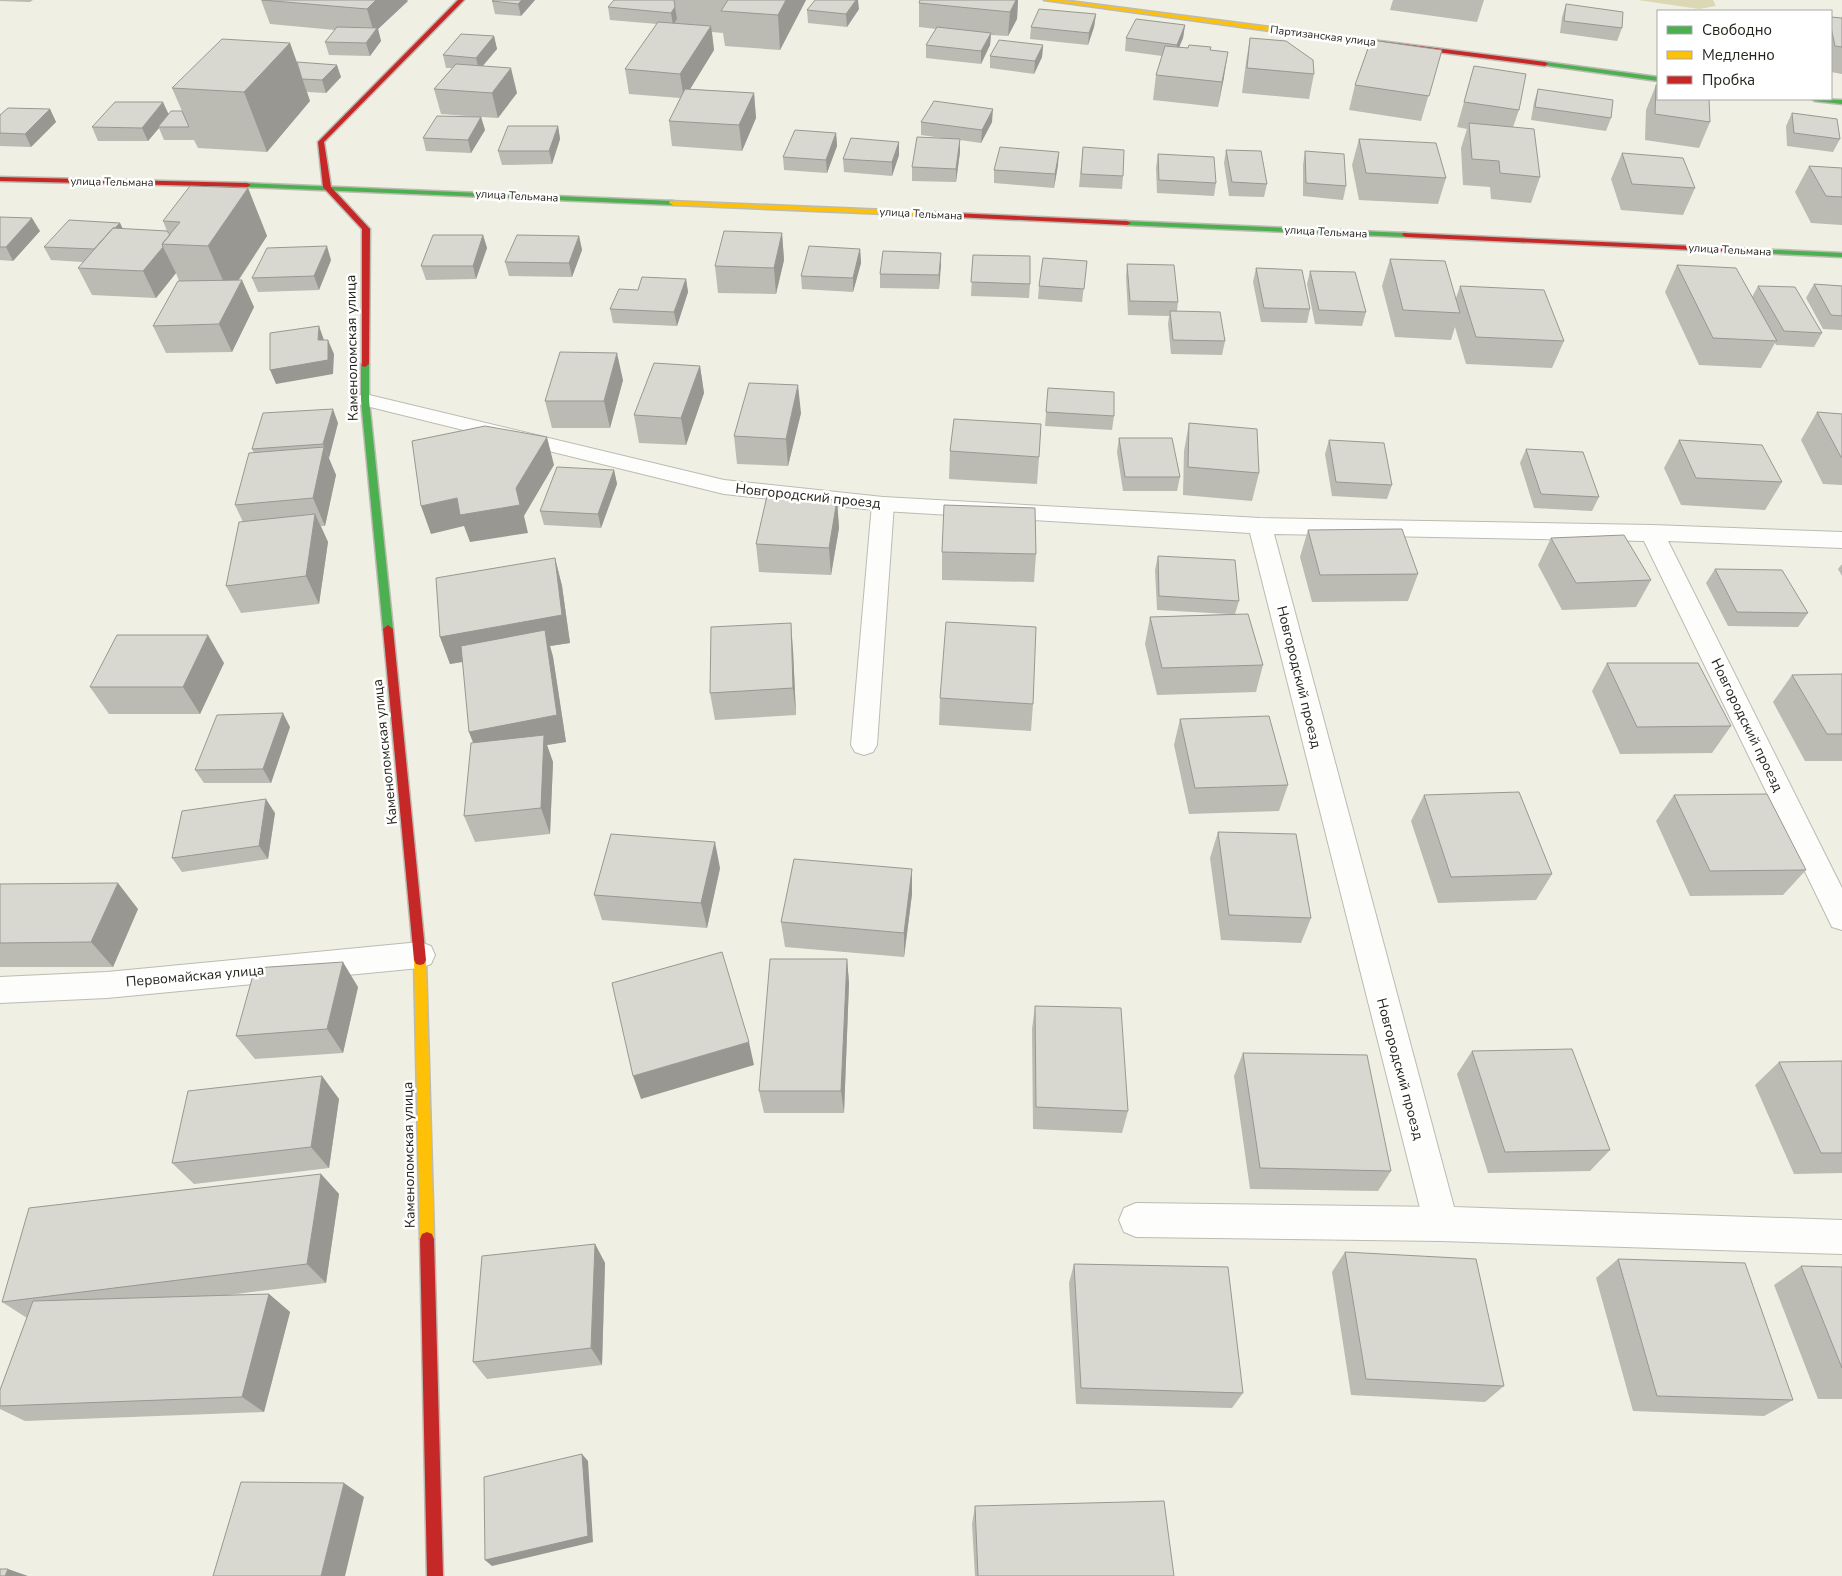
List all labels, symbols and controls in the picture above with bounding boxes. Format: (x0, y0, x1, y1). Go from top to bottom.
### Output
legend (1657, 10, 1832, 100)
text: Свободно (1702, 20, 1772, 40)
street label: Партизанская улица (1269, 22, 1377, 50)
text: Медленно (1702, 45, 1775, 65)
text: Пробка (1702, 70, 1755, 90)
street label: улица Тельмана (70, 174, 154, 190)
street label: улица Тельмана (475, 186, 559, 206)
street label: улица Тельмана (879, 204, 963, 224)
street label: улица Тельмана (1284, 222, 1368, 242)
street label: улица Тельмана (1688, 240, 1772, 260)
street label: Каменоломская улица (341, 275, 363, 421)
street label: Новгородский проезд (734, 479, 882, 513)
street label: Новгородский проезд (1272, 604, 1326, 750)
street label: Новгородский проезд (1706, 655, 1788, 795)
street label: Каменоломская улица (368, 678, 402, 826)
street label: Первомайская улица (125, 960, 265, 992)
street label: Новгородский проезд (1372, 996, 1428, 1142)
street label: Каменоломская улица (398, 1082, 420, 1228)

